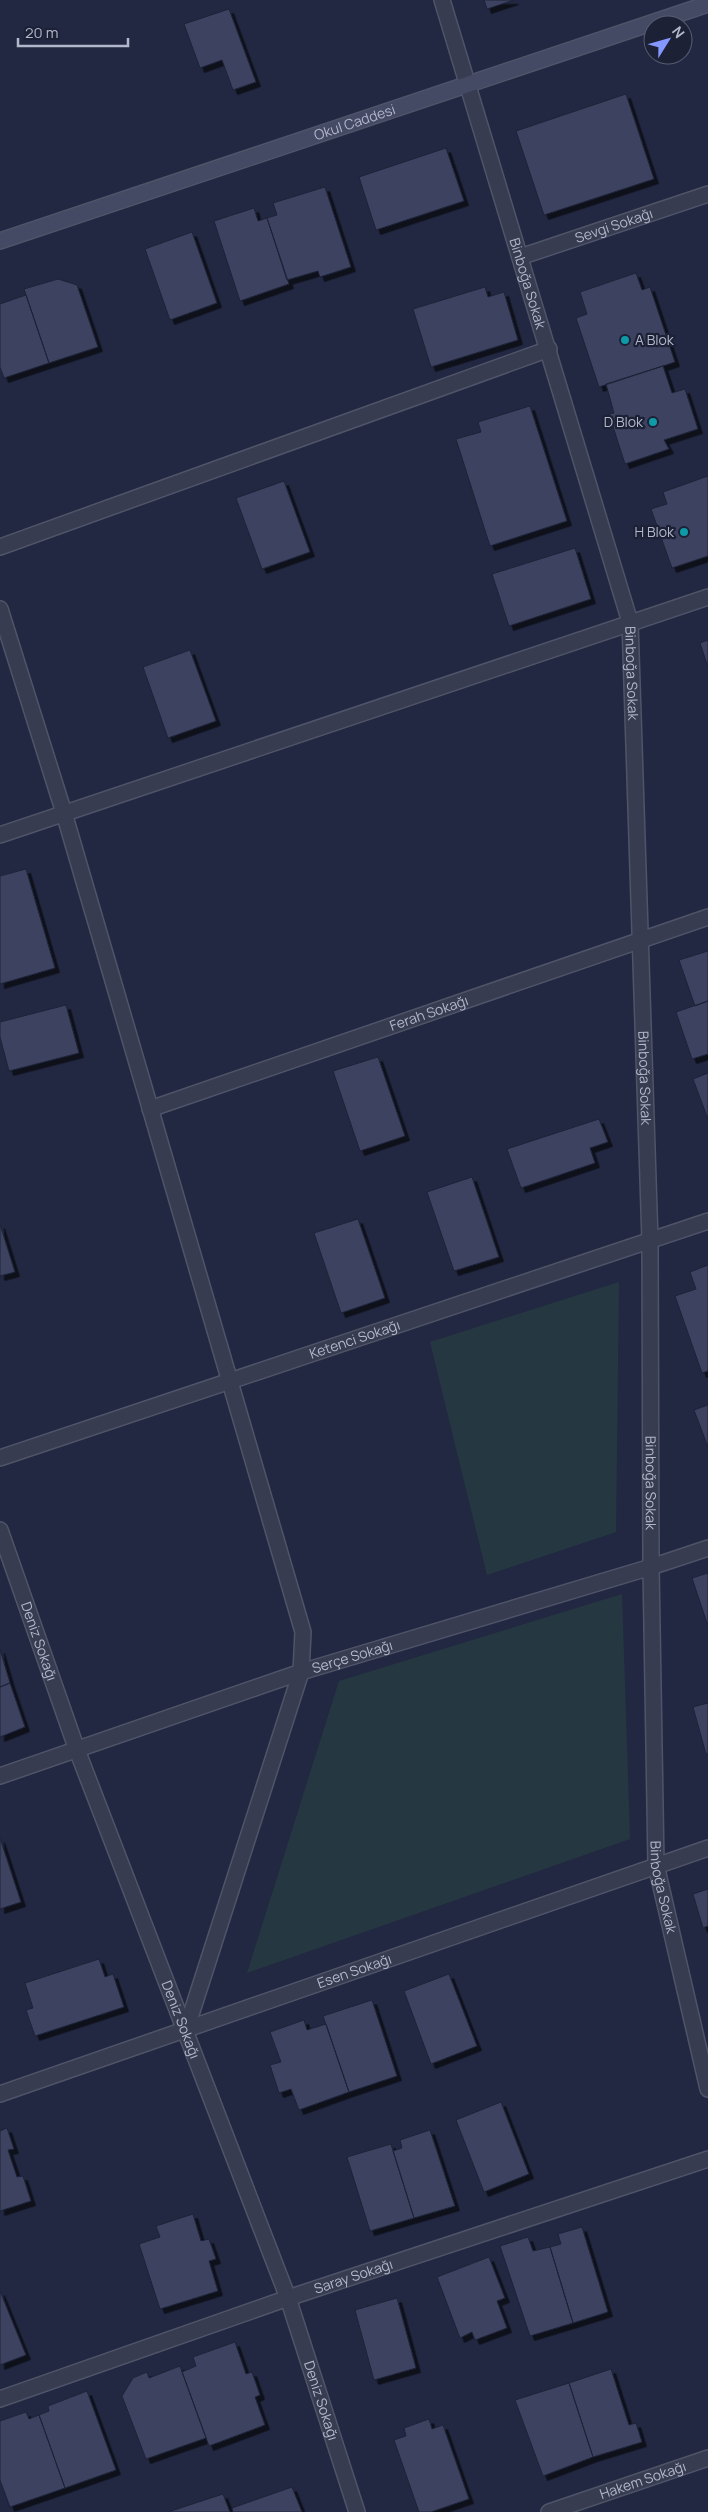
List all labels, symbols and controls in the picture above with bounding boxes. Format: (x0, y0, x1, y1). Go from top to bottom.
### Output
scale bar (18, 15, 128, 47)
north arrow (643, 15, 693, 65)
text: 20 m (25, 22, 58, 43)
text: N (668, 22, 689, 42)
street label: Okul Caddesi (311, 99, 398, 144)
street label: Sevgi Sokağı (572, 203, 655, 247)
street label: Binboğa Sokak (505, 235, 551, 332)
place label: A Blok (635, 330, 675, 349)
marker: A Blok (619, 334, 631, 346)
place label: D Blok (604, 412, 644, 431)
marker: D Blok (647, 416, 659, 428)
place label: H Blok (635, 522, 675, 541)
marker: H Blok (678, 526, 690, 538)
street label: Binboğa Sokak (621, 626, 643, 722)
street label: Ferah Sokağı (387, 990, 471, 1035)
street label: Binboğa Sokak (634, 1031, 656, 1126)
street label: Ketenci Sokağı (307, 1315, 402, 1363)
street label: Binboğa Sokak (642, 1436, 661, 1531)
street label: Deniz Sokağı (17, 1599, 62, 1683)
street label: Serçe Sokağı (309, 1635, 395, 1677)
street label: Binboğa Sokak (646, 1841, 682, 1936)
street label: Esen Sokağı (314, 1949, 394, 1992)
street label: Deniz Sokağı (158, 1978, 205, 2061)
street label: Saray Sokağı (311, 2254, 395, 2298)
street label: Deniz Sokağı (300, 2358, 343, 2443)
street label: Hakem Sokağı (597, 2456, 688, 2503)

